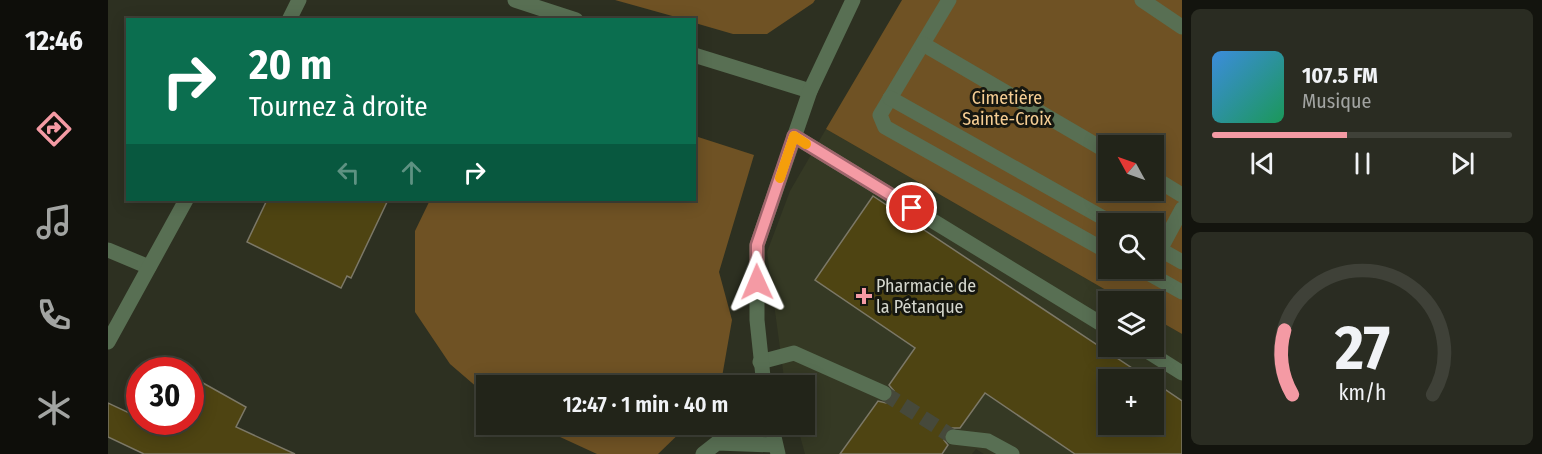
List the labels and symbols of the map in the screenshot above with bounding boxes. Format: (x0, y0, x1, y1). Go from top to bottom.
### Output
park label: Cimetière Sainte-Croix (962, 87, 1052, 130)
north arrow (1098, 135, 1164, 201)
pin (886, 182, 937, 233)
position arrow (725, 250, 789, 314)
place label: Pharmacie de la Pétanque (876, 275, 976, 318)
marker: Pharmacie de la Pétanque (857, 289, 871, 303)
speed limit sign: 30 (126, 357, 204, 435)

